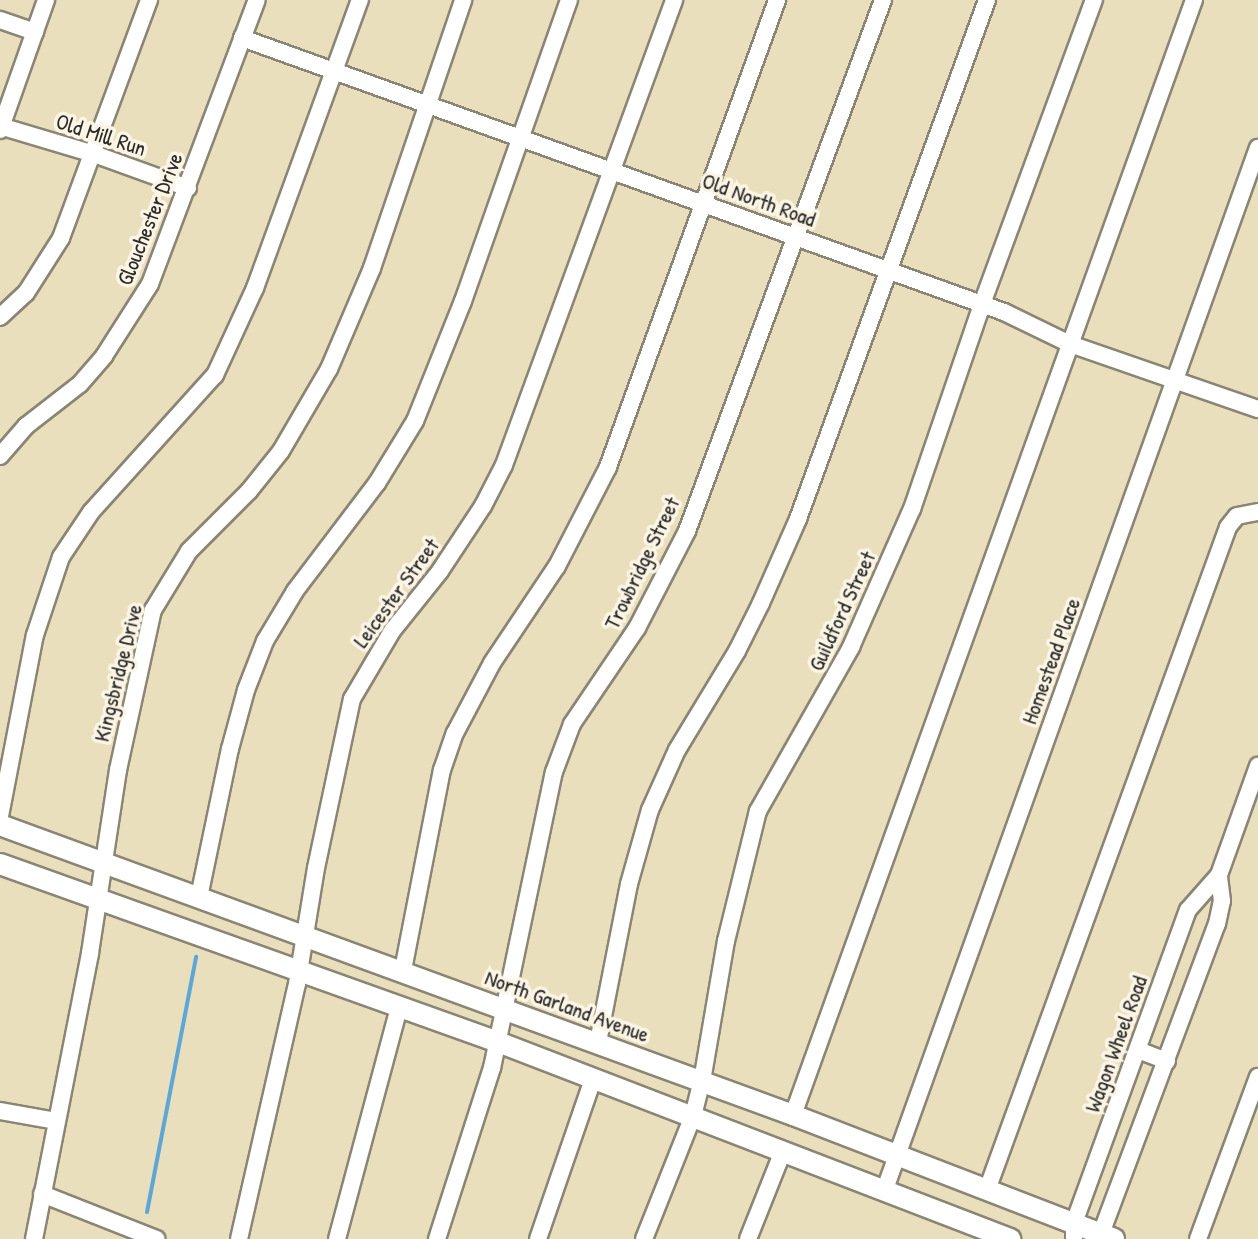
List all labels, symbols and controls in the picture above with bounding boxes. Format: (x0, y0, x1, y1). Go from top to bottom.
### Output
street label: Old Mill Run (53, 108, 149, 162)
street label: Glouchester Drive (111, 149, 189, 289)
street label: Old North Road (699, 167, 819, 233)
street label: Trowbridge Street (599, 493, 685, 633)
street label: Leicester Street (347, 533, 445, 653)
street label: Guildford Street (803, 547, 881, 675)
street label: Homestead Place (1016, 594, 1086, 728)
street label: Kingsbridge Drive (88, 602, 148, 744)
street label: North Garland Avenue (481, 964, 653, 1048)
street label: Wagon Wheel Road (1079, 972, 1153, 1116)

